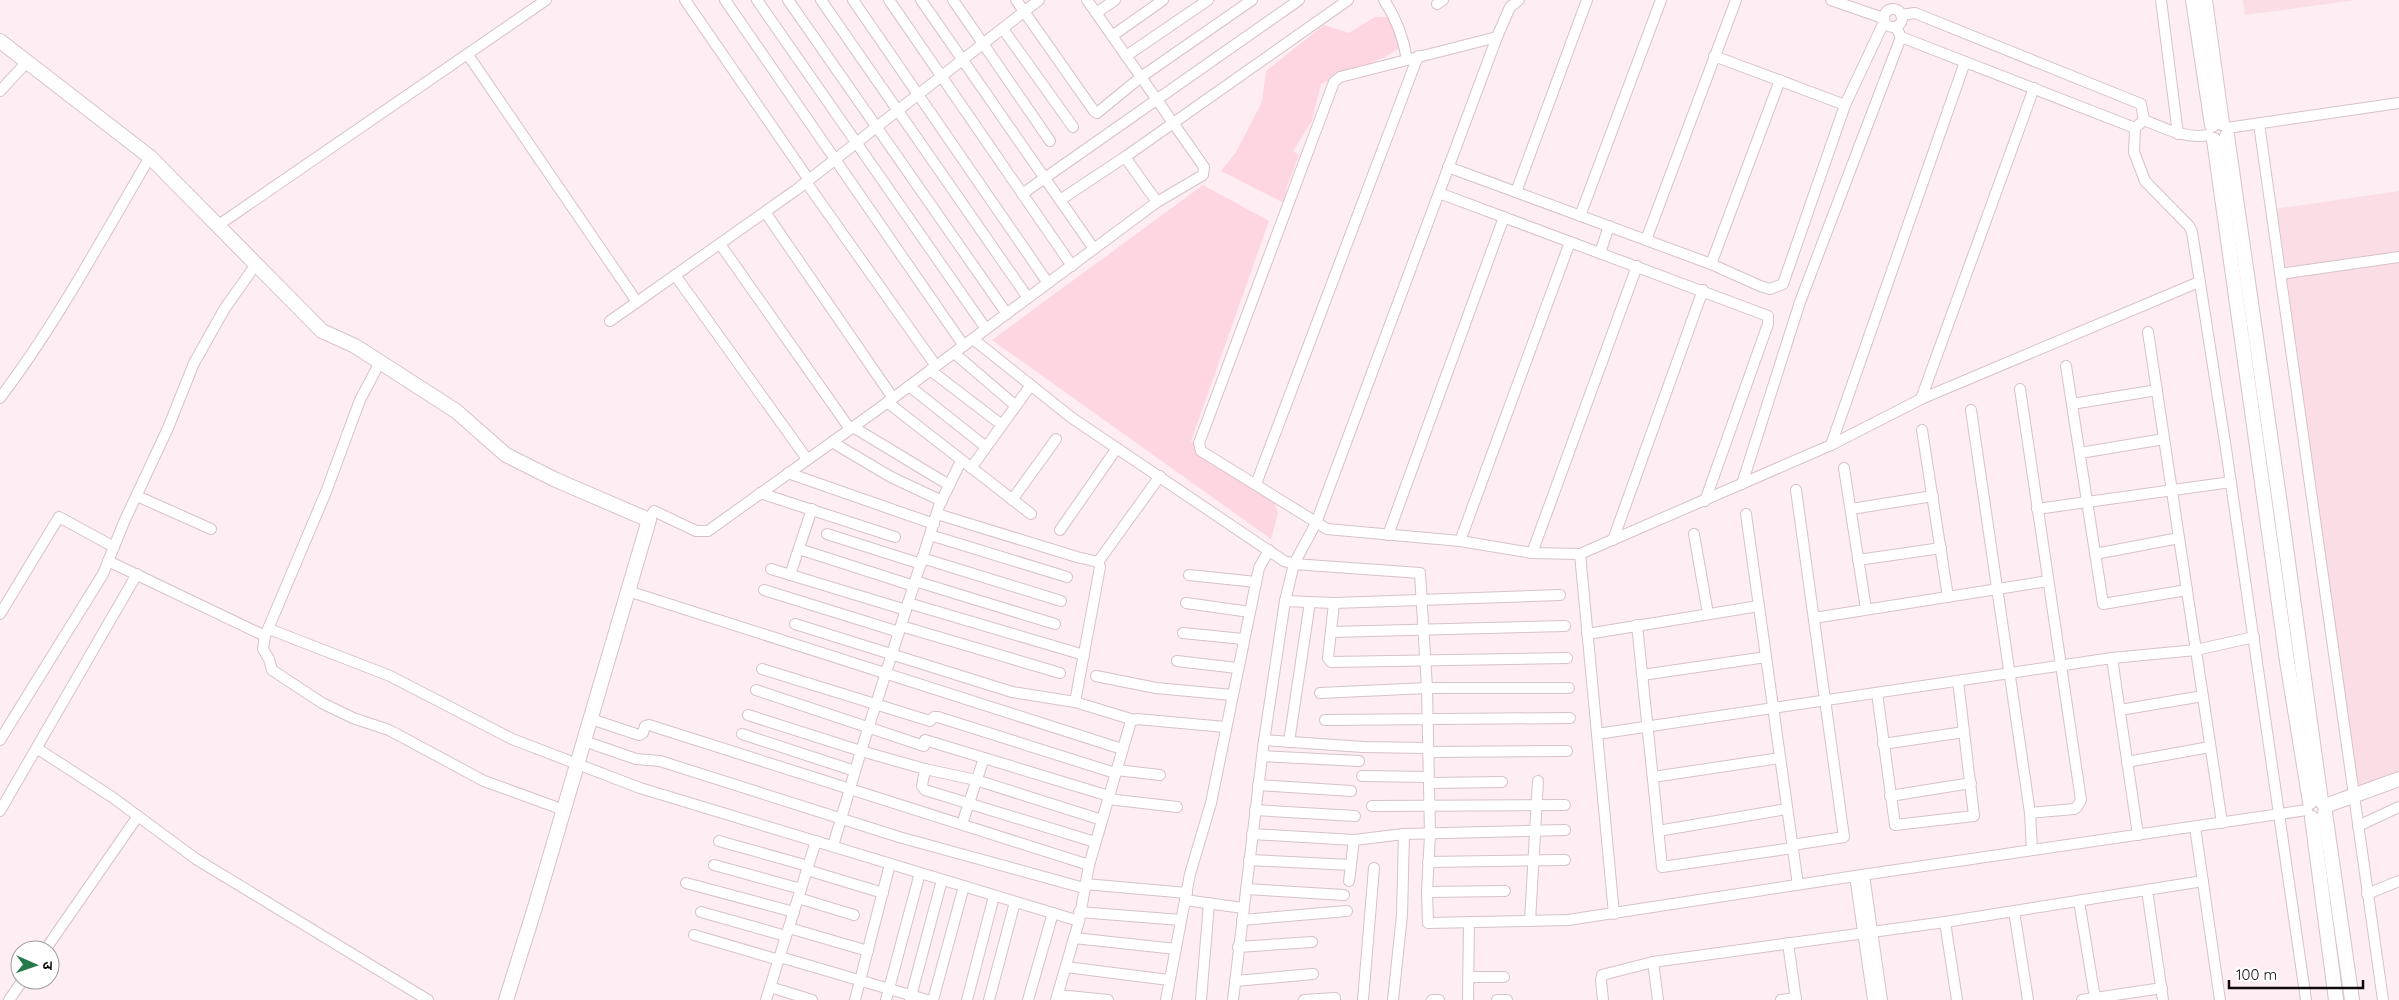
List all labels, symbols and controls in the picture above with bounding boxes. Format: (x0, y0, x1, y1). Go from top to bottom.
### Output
north arrow (10, 940, 60, 990)
scale bar (2229, 958, 2363, 990)
text: उ (39, 961, 57, 971)
text: 100 m (2236, 965, 2277, 984)

